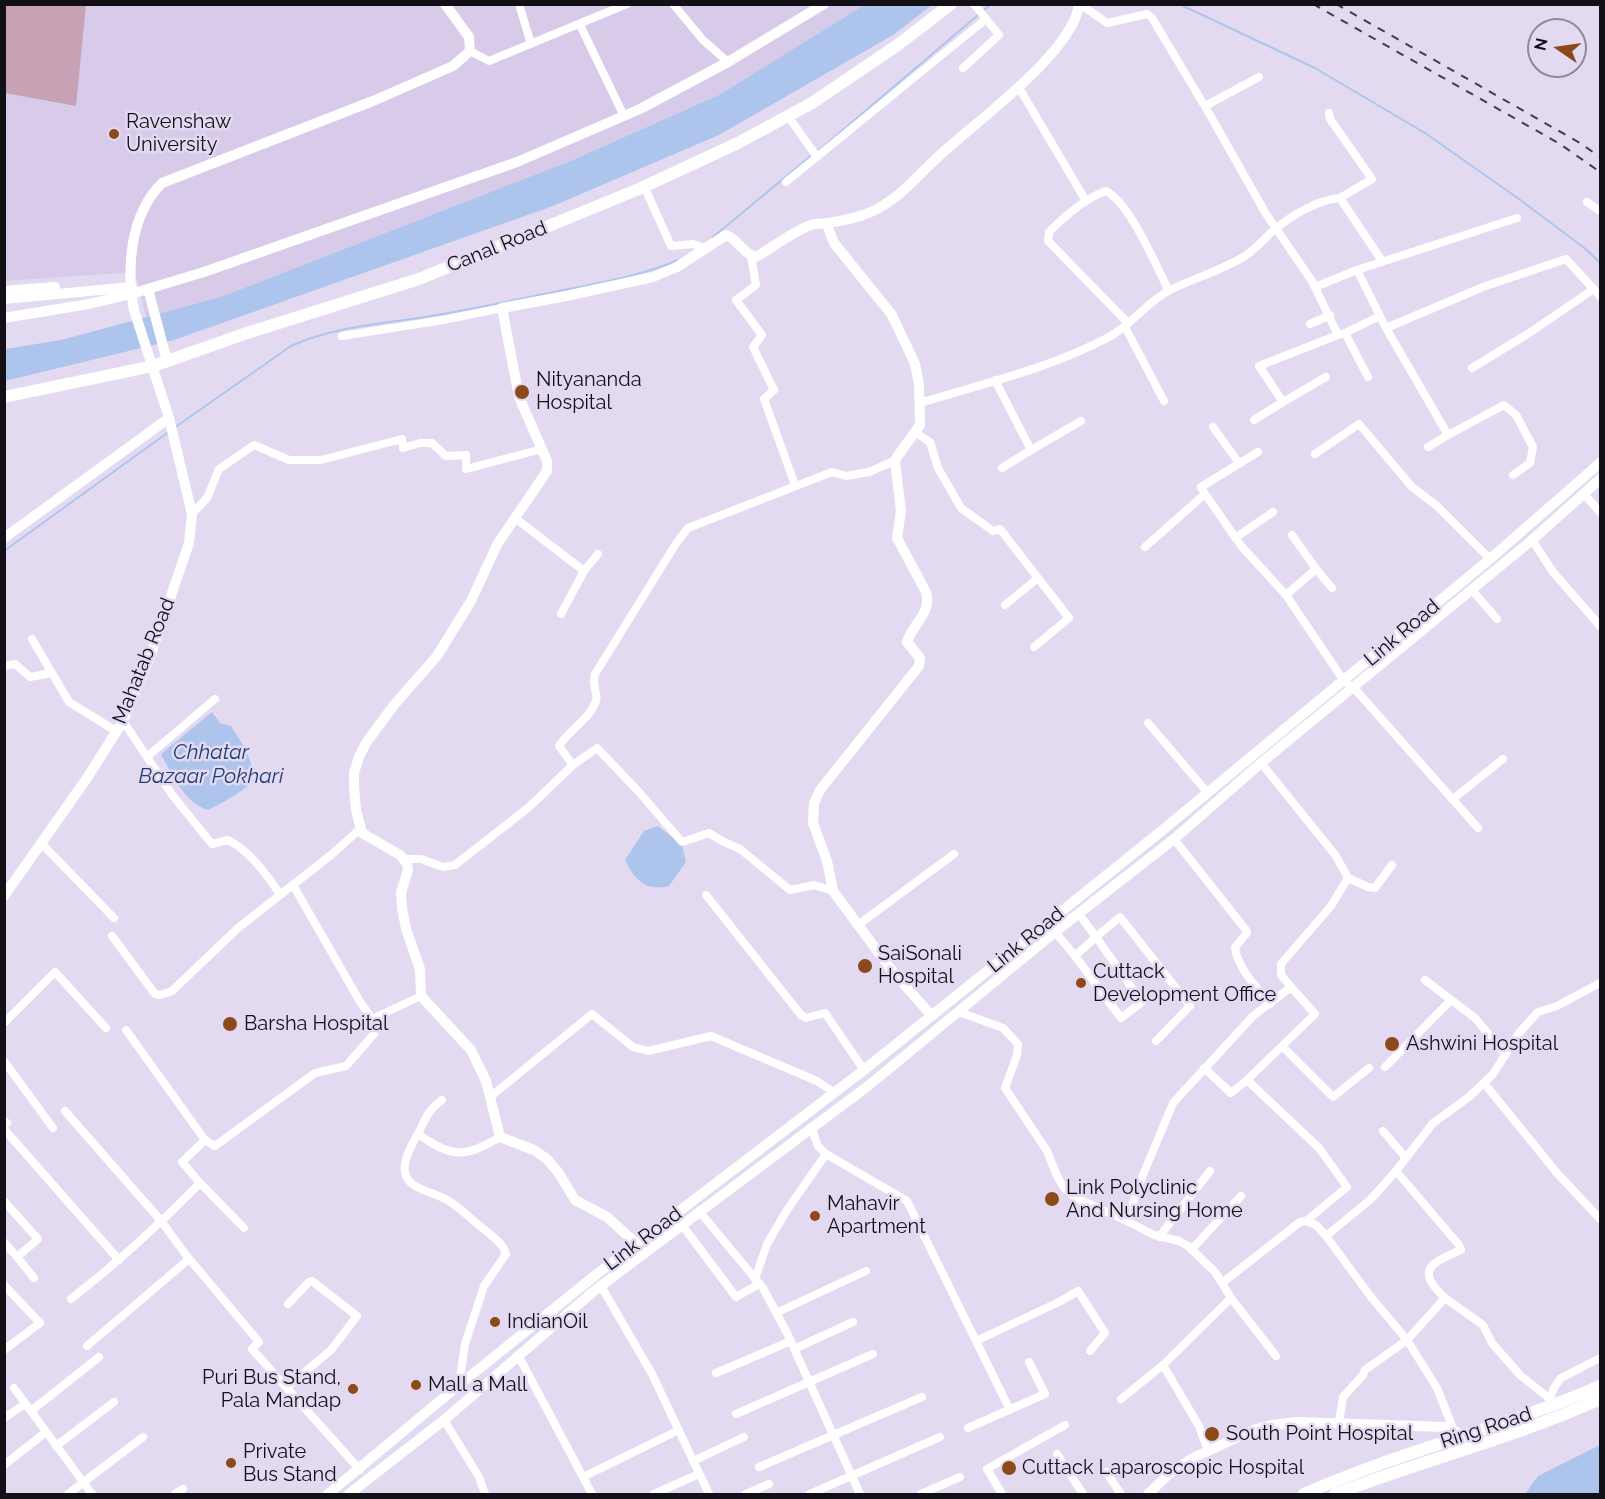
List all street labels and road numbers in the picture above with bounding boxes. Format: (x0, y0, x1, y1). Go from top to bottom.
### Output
street label: Canal Road (444, 216, 550, 278)
street label: Mahatab Road (108, 594, 180, 728)
street label: Link Road (1359, 594, 1445, 672)
street label: Link Road (983, 902, 1069, 978)
street label: Link Road (599, 1202, 687, 1276)
street label: Ring Road (1437, 1402, 1535, 1454)

